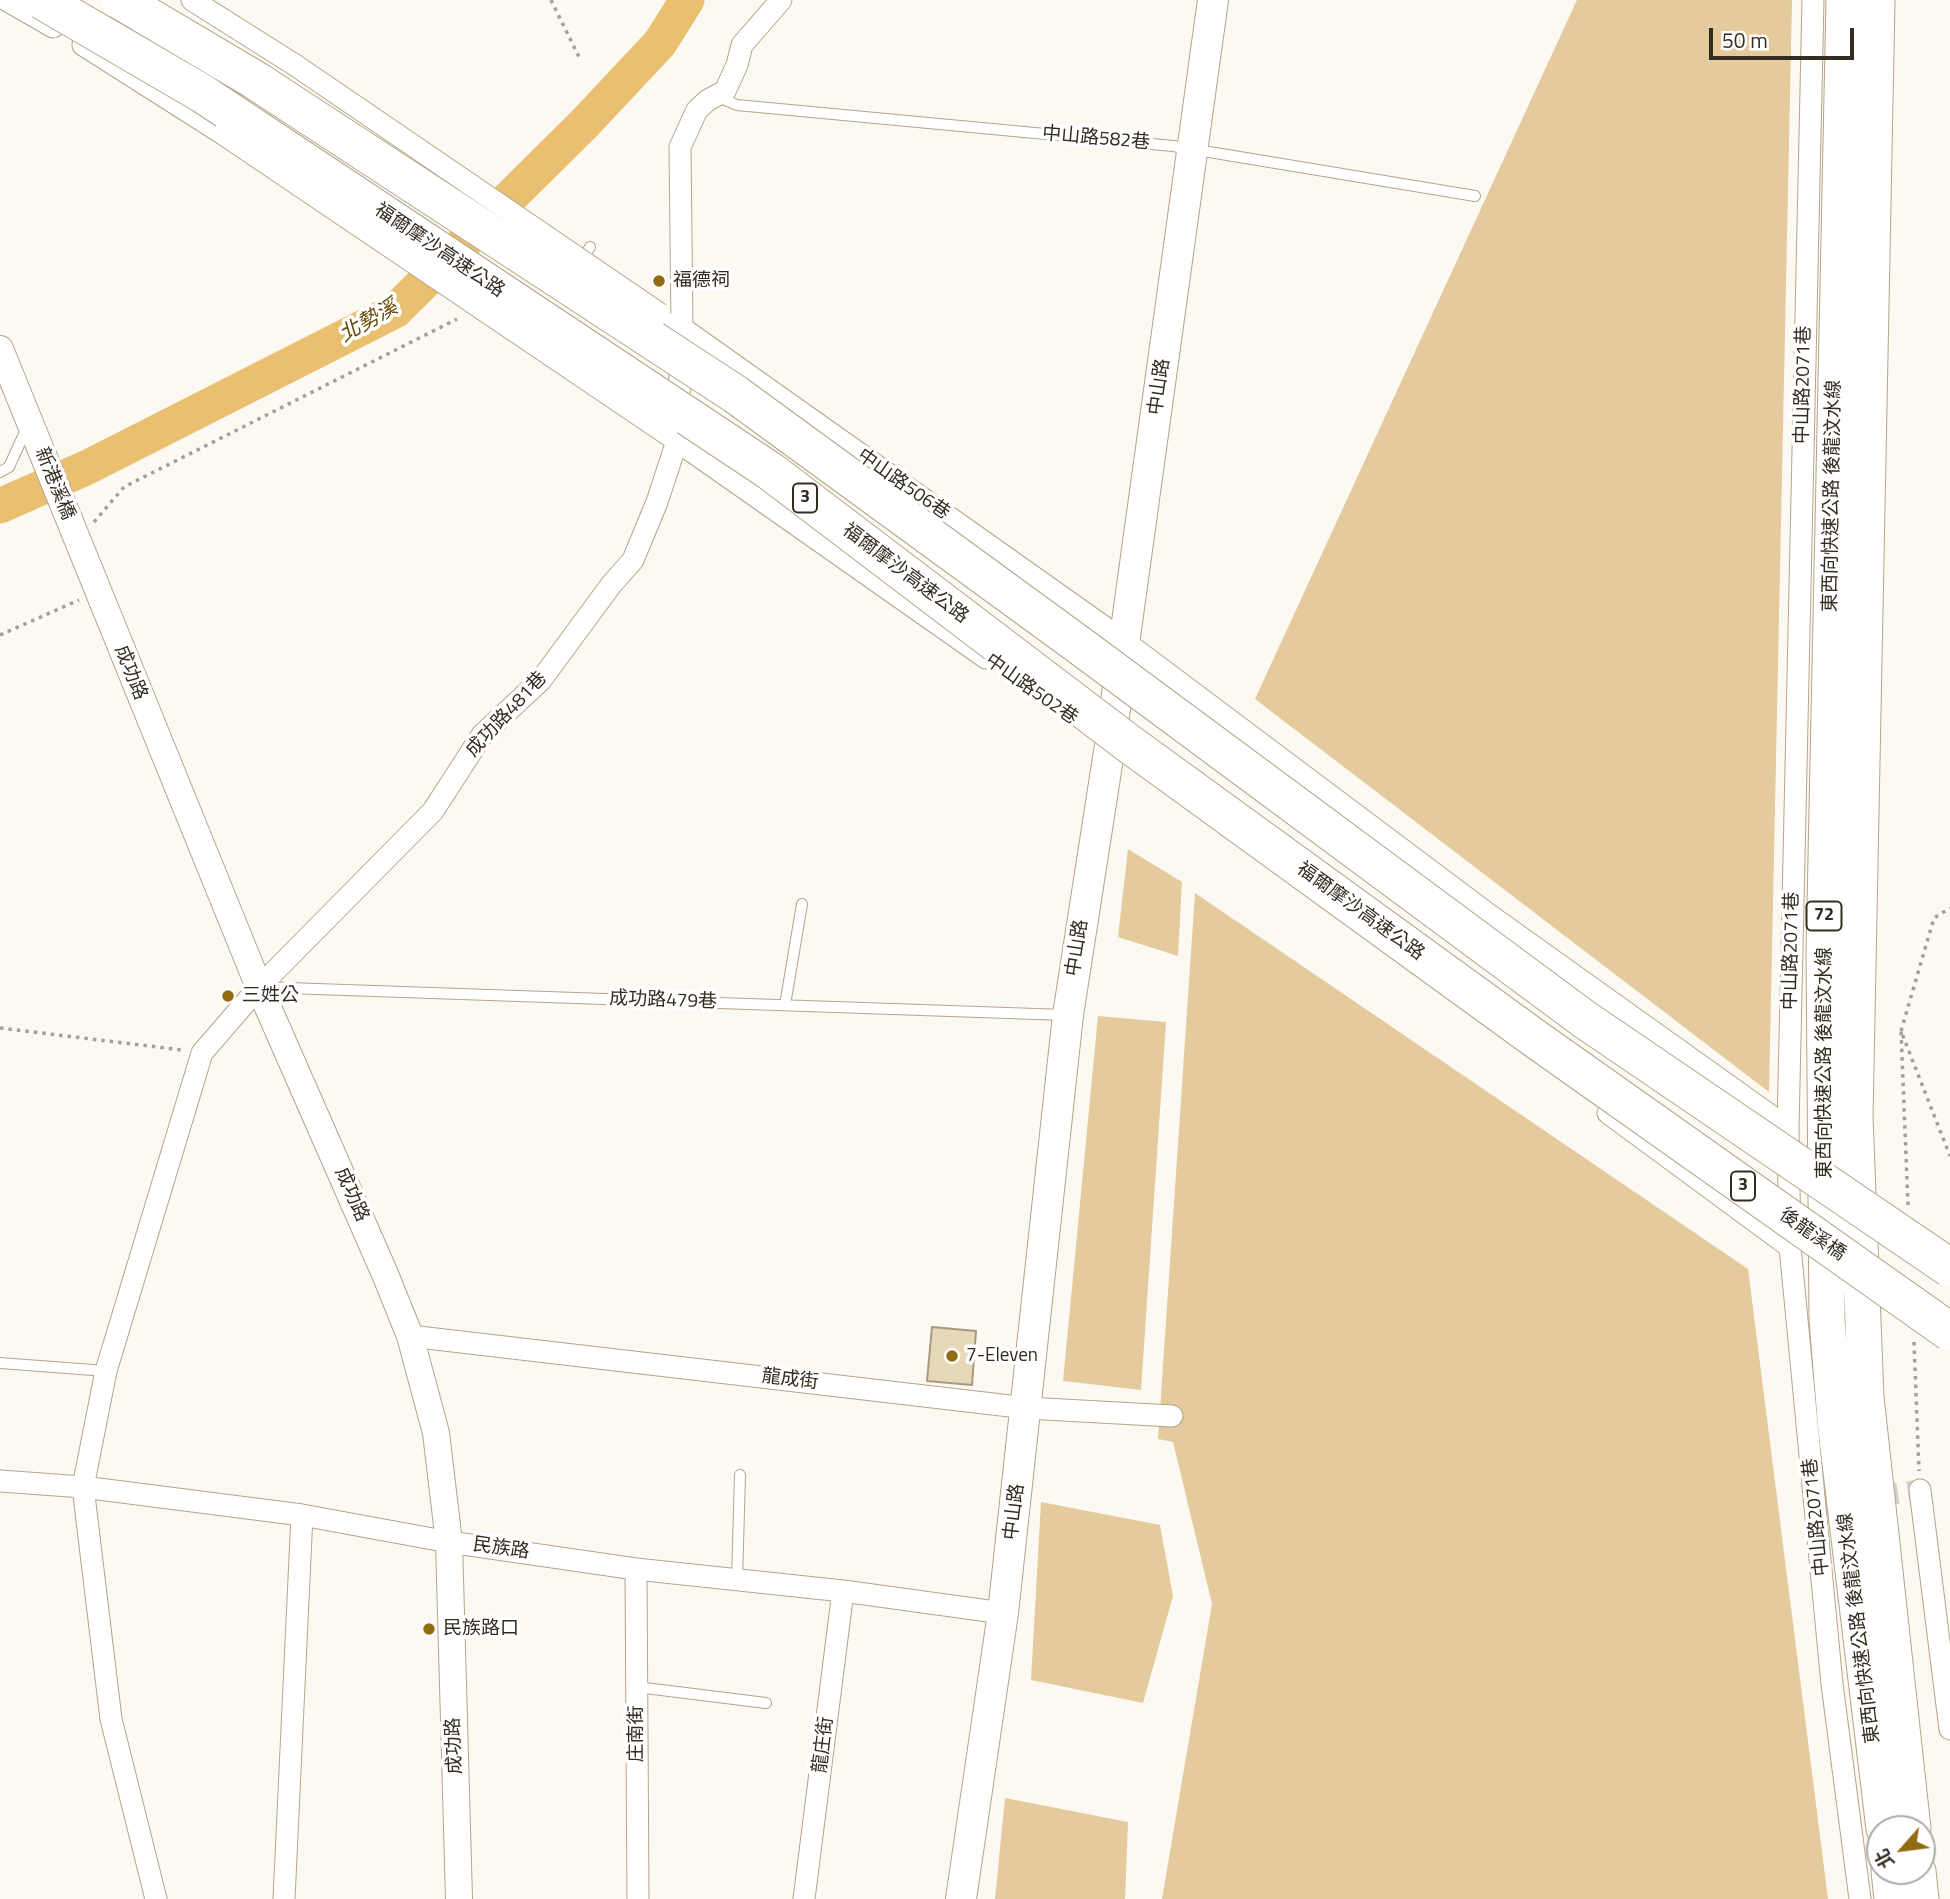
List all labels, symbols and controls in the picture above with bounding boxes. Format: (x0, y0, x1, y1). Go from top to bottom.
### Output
scale bar (1712, 14, 1857, 58)
text: 50 m (1722, 24, 1768, 56)
street label: 中山路582巷 (1041, 123, 1151, 155)
street label: 福爾摩沙高速公路 (370, 199, 508, 303)
place label: 福德祠 (673, 270, 730, 292)
marker: 福德祠 (651, 273, 667, 289)
water label: 北勢溪 (335, 295, 403, 349)
street label: 中山路2071巷 (1792, 326, 1816, 444)
street label: 中山路 (1145, 357, 1175, 417)
street label: 東西向快速公路 後龍汶水線 (1820, 380, 1846, 612)
street label: 新港溪橋 (29, 444, 79, 524)
street label: 中山路506巷 (852, 445, 954, 525)
road number: 3 (793, 484, 817, 512)
street label: 福爾摩沙高速公路 (837, 519, 973, 629)
street label: 成功路 (109, 642, 151, 704)
street label: 中山路502巷 (980, 650, 1082, 730)
street label: 成功路481巷 (462, 668, 552, 762)
street label: 福爾摩沙高速公路 (1292, 858, 1428, 966)
street label: 中山路2071巷 (1780, 892, 1804, 1010)
road number: 72 (1806, 902, 1842, 931)
street label: 中山路 (1062, 918, 1094, 978)
street label: 東西向快速公路 後龍汶水線 (1814, 947, 1836, 1179)
place label: 三姓公 (242, 985, 299, 1007)
marker: 三姓公 (220, 988, 236, 1004)
street label: 成功路479巷 (609, 988, 717, 1014)
street label: 成功路 (329, 1164, 373, 1226)
road number: 3 (1731, 1171, 1755, 1200)
street label: 後龍溪橋 (1774, 1204, 1850, 1266)
place label: 7-Eleven (966, 1345, 1038, 1367)
marker: 7-Eleven (944, 1348, 960, 1364)
street label: 龍成街 (760, 1365, 820, 1395)
street label: 中山路2071巷 (1799, 1457, 1835, 1577)
street label: 中山路 (1000, 1482, 1030, 1542)
street label: 東西向快速公路 後龍汶水線 (1835, 1511, 1885, 1745)
street label: 民族路 (471, 1534, 531, 1564)
place label: 民族路口 (443, 1618, 519, 1640)
marker: 民族路口 (421, 1621, 437, 1637)
street label: 庄南街 (626, 1706, 648, 1762)
street label: 龍庄街 (809, 1715, 839, 1775)
street label: 成功路 (443, 1717, 467, 1775)
north arrow (1866, 1815, 1936, 1885)
text: 北 (1867, 1844, 1901, 1874)

